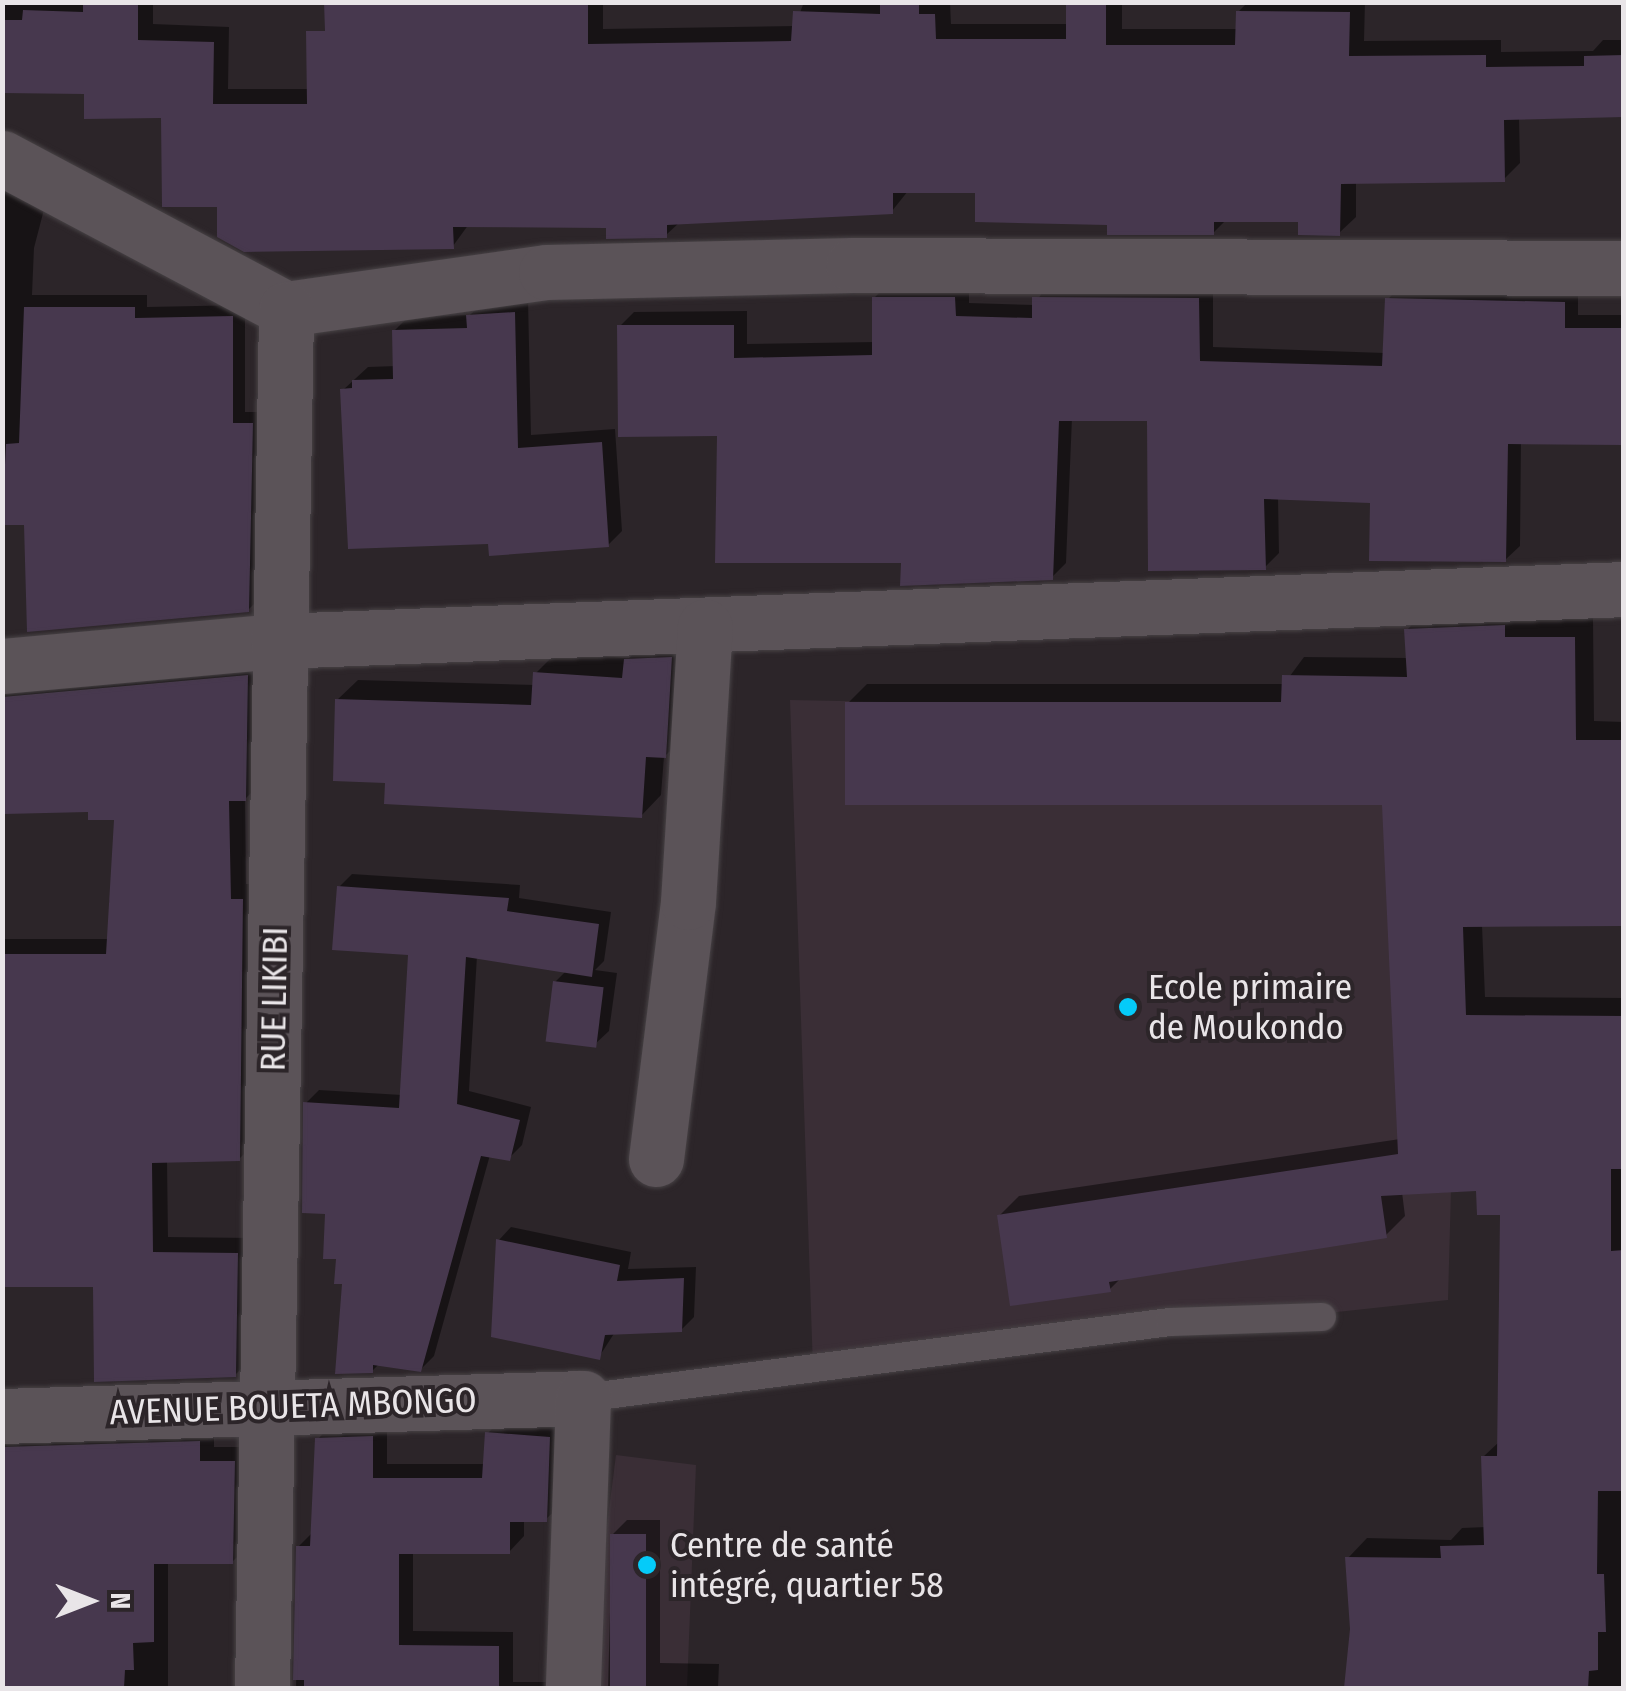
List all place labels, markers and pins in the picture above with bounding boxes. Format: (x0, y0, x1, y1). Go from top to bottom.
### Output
place label: Ecole primaire de Moukondo (1148, 966, 1352, 1048)
marker: Ecole primaire de Moukondo (1117, 996, 1139, 1018)
place label: Centre de santé intégré, quartier 58 (670, 1524, 944, 1606)
marker: Centre de santé intégré, quartier 58 (634, 1552, 660, 1578)

